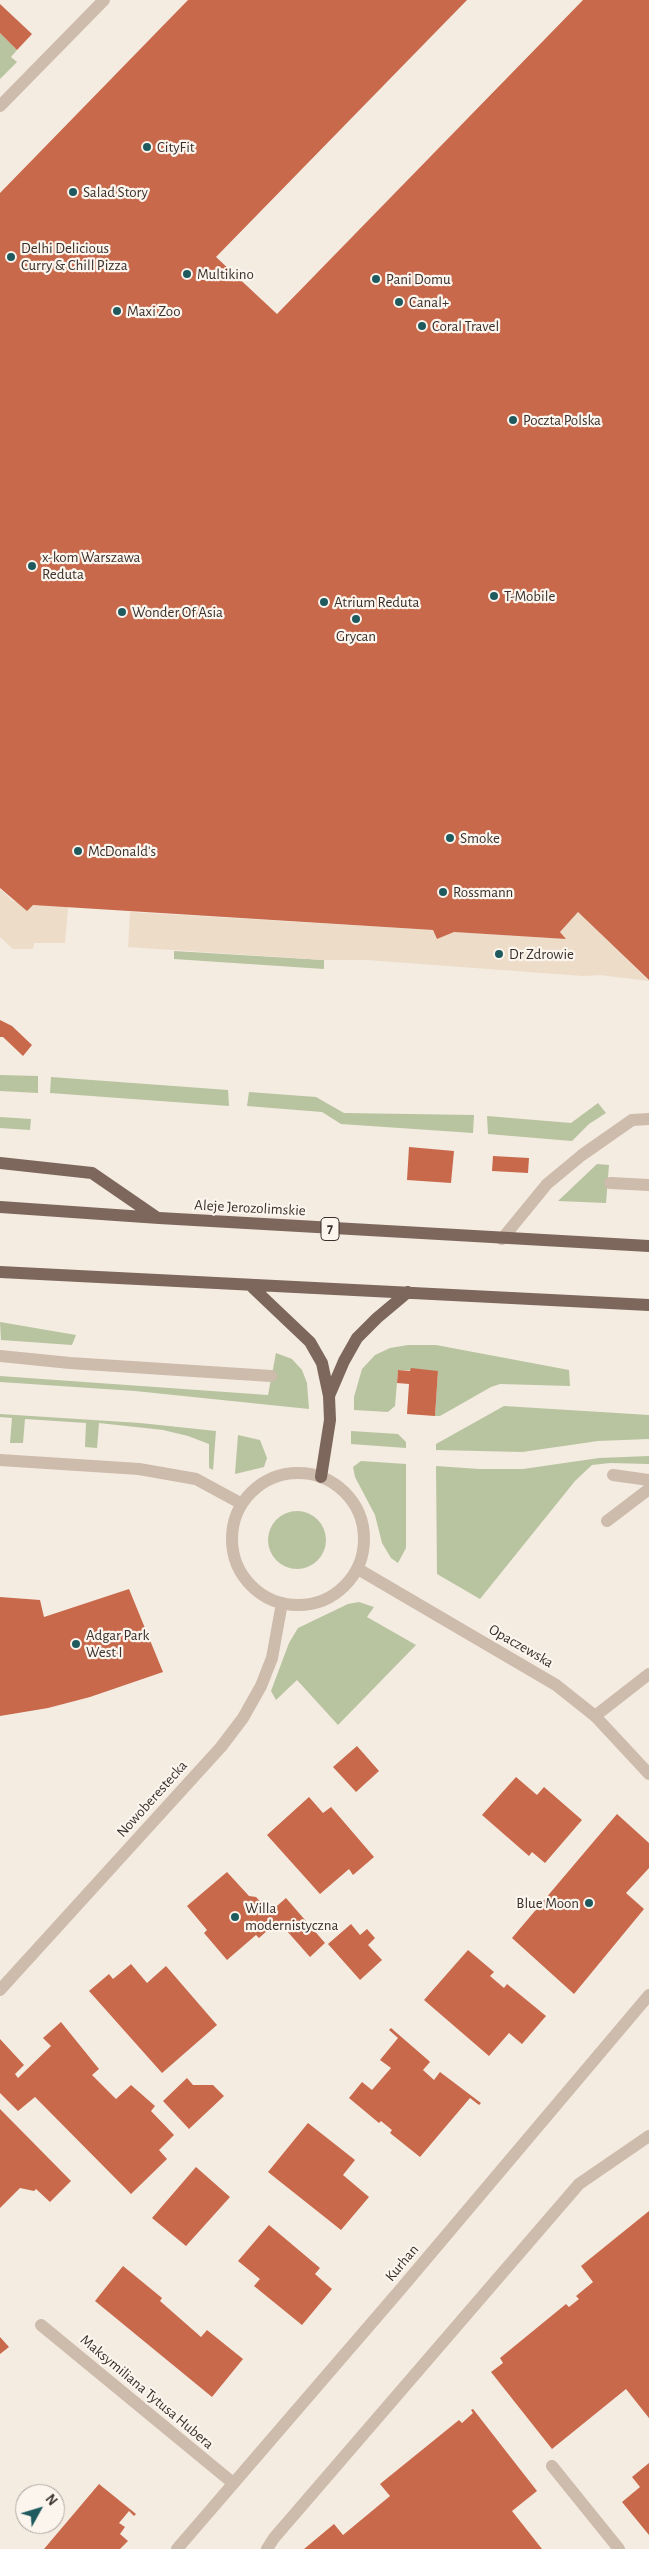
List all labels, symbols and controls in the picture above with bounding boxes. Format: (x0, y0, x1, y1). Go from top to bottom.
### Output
place label: CityFit (157, 138, 195, 156)
marker: CityFit (141, 141, 153, 153)
place label: Salad Story (83, 183, 148, 201)
marker: Salad Story (67, 186, 79, 198)
place label: Delhi Delicious Curry & Chill Pizza (21, 239, 128, 274)
marker: Delhi Delicious Curry & Chill Pizza (5, 251, 17, 263)
place label: Multikino (197, 265, 254, 283)
marker: Multikino (181, 268, 193, 280)
place label: Pani Domu (386, 270, 451, 288)
marker: Pani Domu (370, 273, 382, 285)
place label: Canal+ (409, 293, 449, 311)
marker: Canal+ (393, 296, 405, 308)
place label: Maxi Zoo (127, 302, 180, 320)
marker: Maxi Zoo (111, 305, 123, 317)
place label: Coral Travel (432, 317, 499, 335)
marker: Coral Travel (416, 320, 428, 332)
place label: Poczta Polska (523, 411, 601, 429)
marker: Poczta Polska (507, 414, 519, 426)
place label: x-kom Warszawa Reduta (42, 548, 140, 583)
marker: x-kom Warszawa Reduta (26, 560, 38, 572)
place label: T-Mobile (504, 587, 555, 605)
marker: T-Mobile (488, 590, 500, 602)
place label: Atrium Reduta (334, 593, 419, 611)
marker: Atrium Reduta (318, 596, 330, 608)
place label: Wonder Of Asia (132, 603, 223, 621)
marker: Wonder Of Asia (116, 606, 128, 618)
marker: Grycan (350, 613, 362, 625)
place label: Grycan (336, 627, 376, 645)
place label: Smoke (460, 829, 500, 847)
marker: Smoke (444, 832, 456, 844)
place label: McDonald's (88, 842, 156, 860)
marker: McDonald's (72, 845, 84, 857)
place label: Rossmann (453, 883, 513, 901)
marker: Rossmann (437, 886, 449, 898)
place label: Dr Zdrowie (509, 945, 574, 963)
marker: Dr Zdrowie (493, 948, 505, 960)
street label: Aleje Jerozolimskie (194, 1196, 306, 1220)
road number: 7 (321, 1218, 339, 1240)
street label: Opaczewska (485, 1620, 557, 1672)
place label: Adgar Park West I (86, 1626, 149, 1661)
marker: Adgar Park West I (70, 1638, 82, 1650)
street label: Nowoberestecka (113, 1757, 191, 1841)
place label: Blue Moon (516, 1894, 579, 1912)
marker: Blue Moon (583, 1897, 595, 1909)
place label: Willa modernistyczna (245, 1899, 338, 1934)
marker: Willa modernistyczna (229, 1911, 241, 1923)
street label: Kurhan (381, 2241, 423, 2285)
street label: Maksymiliana Tytusa Hubera (77, 2331, 217, 2453)
north arrow (15, 2484, 65, 2534)
text: N (42, 2492, 59, 2508)

